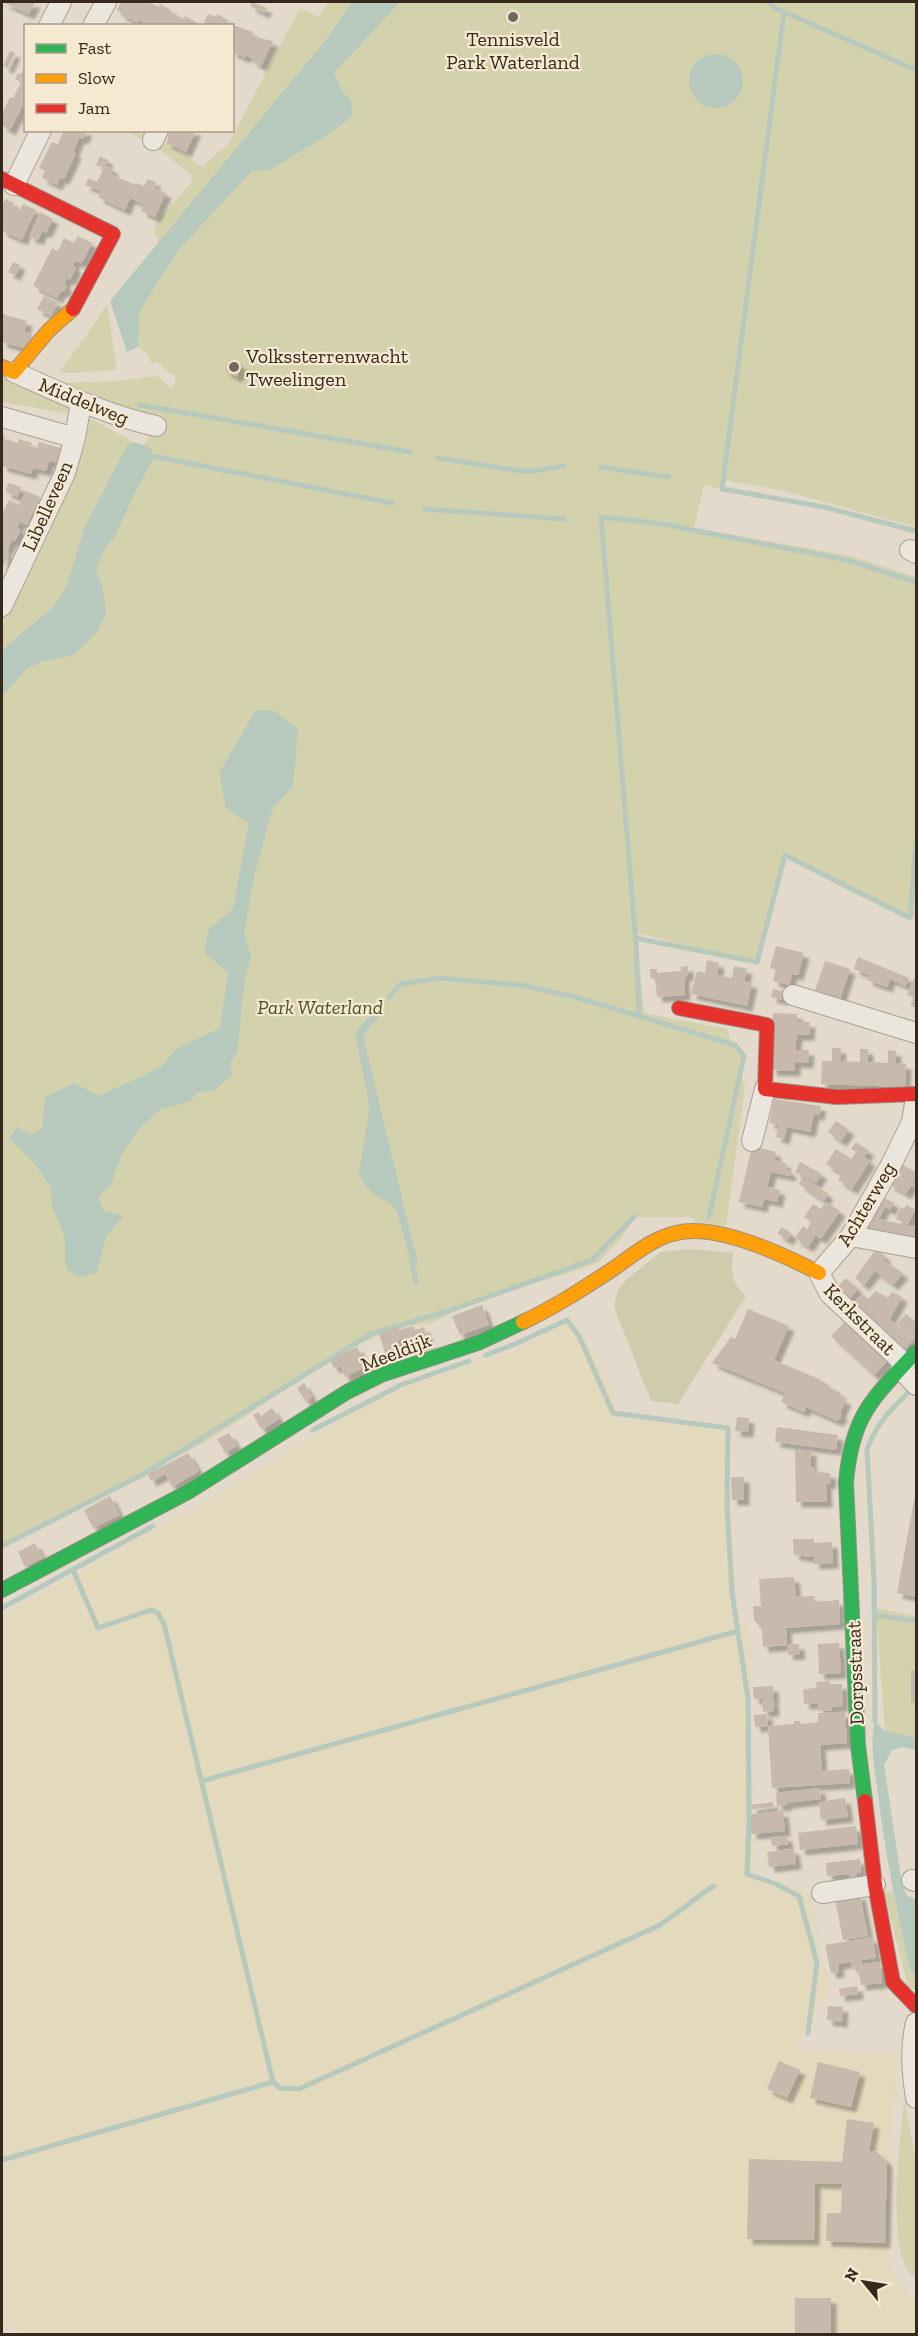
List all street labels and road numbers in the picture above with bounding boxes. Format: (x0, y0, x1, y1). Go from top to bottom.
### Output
street label: Middelweg (35, 372, 133, 430)
street label: Libelleveen (16, 457, 78, 555)
street label: Achterweg (832, 1158, 900, 1250)
street label: Kerkstraat (819, 1278, 901, 1360)
street label: Meeldijk (357, 1327, 435, 1376)
street label: Dorpsstraat (841, 1620, 869, 1725)

